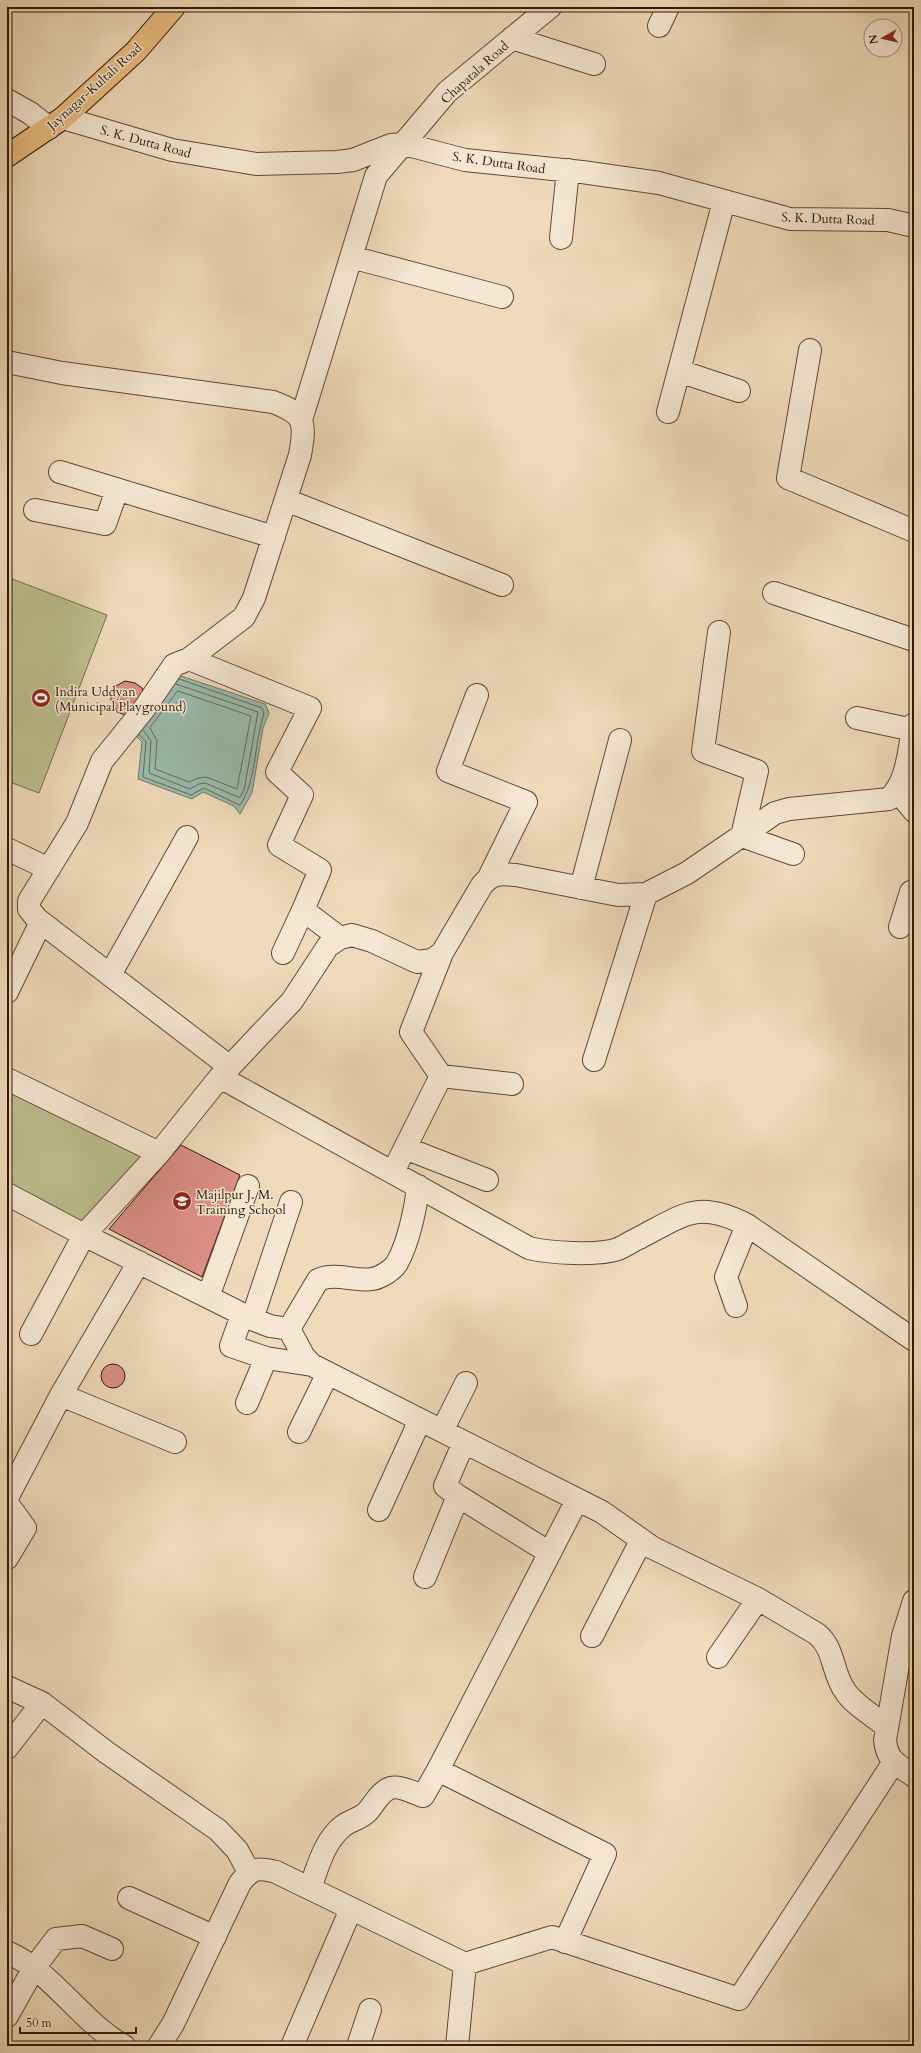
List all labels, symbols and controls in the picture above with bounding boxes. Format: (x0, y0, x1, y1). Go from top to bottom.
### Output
north arrow (863, 18, 903, 58)
text: N (865, 33, 882, 45)
street label: Chapatala Road (437, 37, 513, 108)
street label: Jaynagar-Kultali Road (42, 39, 146, 136)
street label: S. K. Dutta Road (98, 121, 193, 163)
street label: S. K. Dutta Road (451, 148, 546, 178)
street label: S. K. Dutta Road (781, 208, 875, 230)
place label: Indira Uddyan (Municipal Playground) (55, 683, 187, 716)
sports icon: Indira Uddyan (Municipal Playground) (30, 687, 52, 709)
place label: Majilpur J. M. Training School (196, 1186, 286, 1219)
school or university icon: Majilpur J. M. Training School (171, 1190, 193, 1212)
scale bar (20, 2009, 136, 2035)
text: 50 m (26, 2015, 53, 2031)

